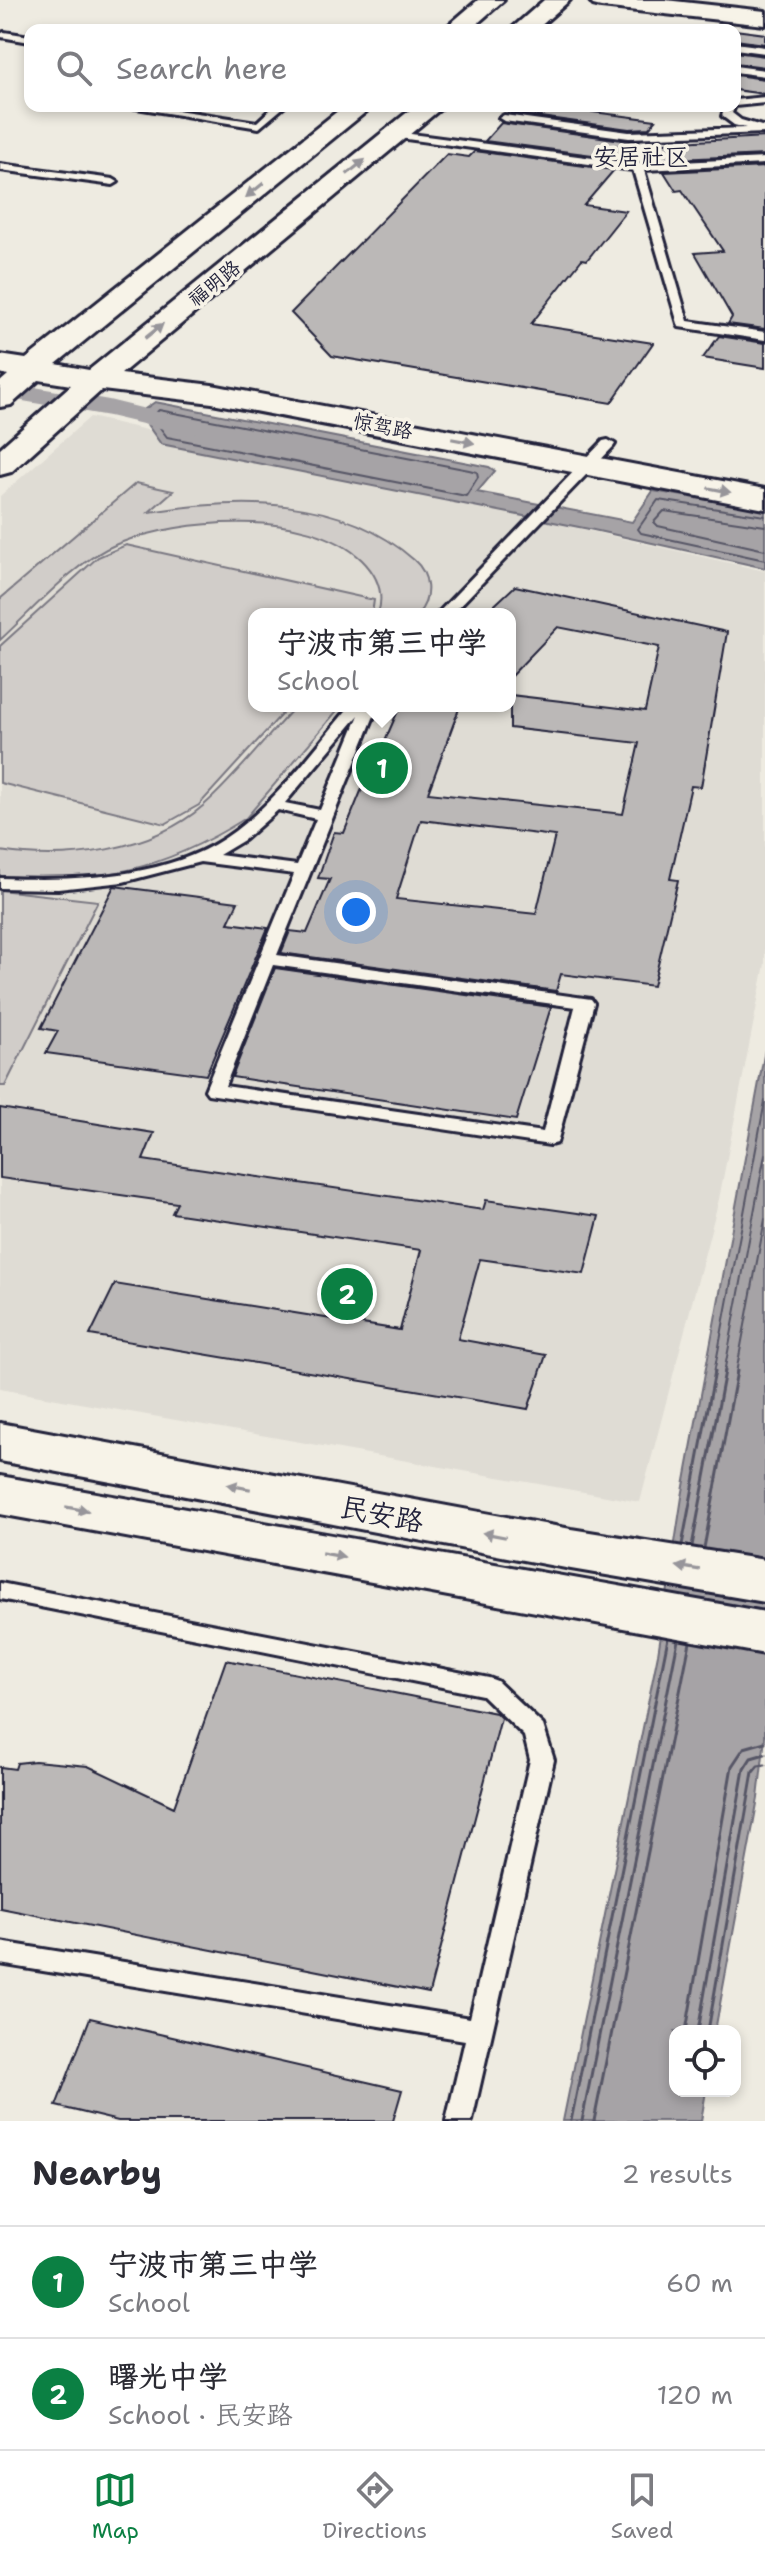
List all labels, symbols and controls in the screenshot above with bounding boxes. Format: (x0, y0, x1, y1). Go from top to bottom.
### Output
search box (24, 24, 741, 112)
icon: search (52, 46, 96, 90)
text: Search here (116, 48, 287, 89)
district label: 安居社区 (593, 141, 689, 173)
one-way arrow (346, 160, 366, 176)
one-way arrow (245, 181, 265, 197)
street label: 福明路 (183, 253, 246, 312)
one-way arrow (144, 324, 164, 340)
street label: 惊驾路 (351, 408, 416, 445)
one-way arrow (451, 436, 476, 448)
one-way arrow (706, 484, 731, 496)
popup (248, 608, 516, 712)
text: 宁波市第三中学 (277, 622, 487, 663)
text: School (277, 663, 359, 698)
pin: 1 (356, 738, 408, 798)
your location (336, 892, 376, 932)
pin: 2 (321, 1264, 373, 1324)
one-way arrow (226, 1480, 251, 1493)
street label: 民安路 (337, 1487, 427, 1541)
one-way arrow (65, 1503, 90, 1515)
one-way arrow (482, 1528, 507, 1540)
one-way arrow (320, 1550, 345, 1562)
one-way arrow (675, 1562, 700, 1574)
map controls (669, 2025, 741, 2097)
button: locate (669, 2025, 741, 2097)
text: Nearby (32, 2150, 162, 2196)
text: 2 results (621, 2156, 733, 2191)
text: 宁波市第三中学 (108, 2244, 318, 2285)
text: 1 (52, 2265, 64, 2300)
text: 60 m (666, 2265, 733, 2300)
text: School (108, 2285, 190, 2320)
text: 曙光中学 (108, 2356, 228, 2397)
text: 2 (49, 2377, 67, 2412)
text: 120 m (657, 2377, 733, 2412)
text: School · 民安路 (108, 2397, 293, 2432)
tab: Map (92, 2468, 139, 2545)
tab: Directions (322, 2468, 427, 2545)
tab: Saved (611, 2468, 673, 2545)

